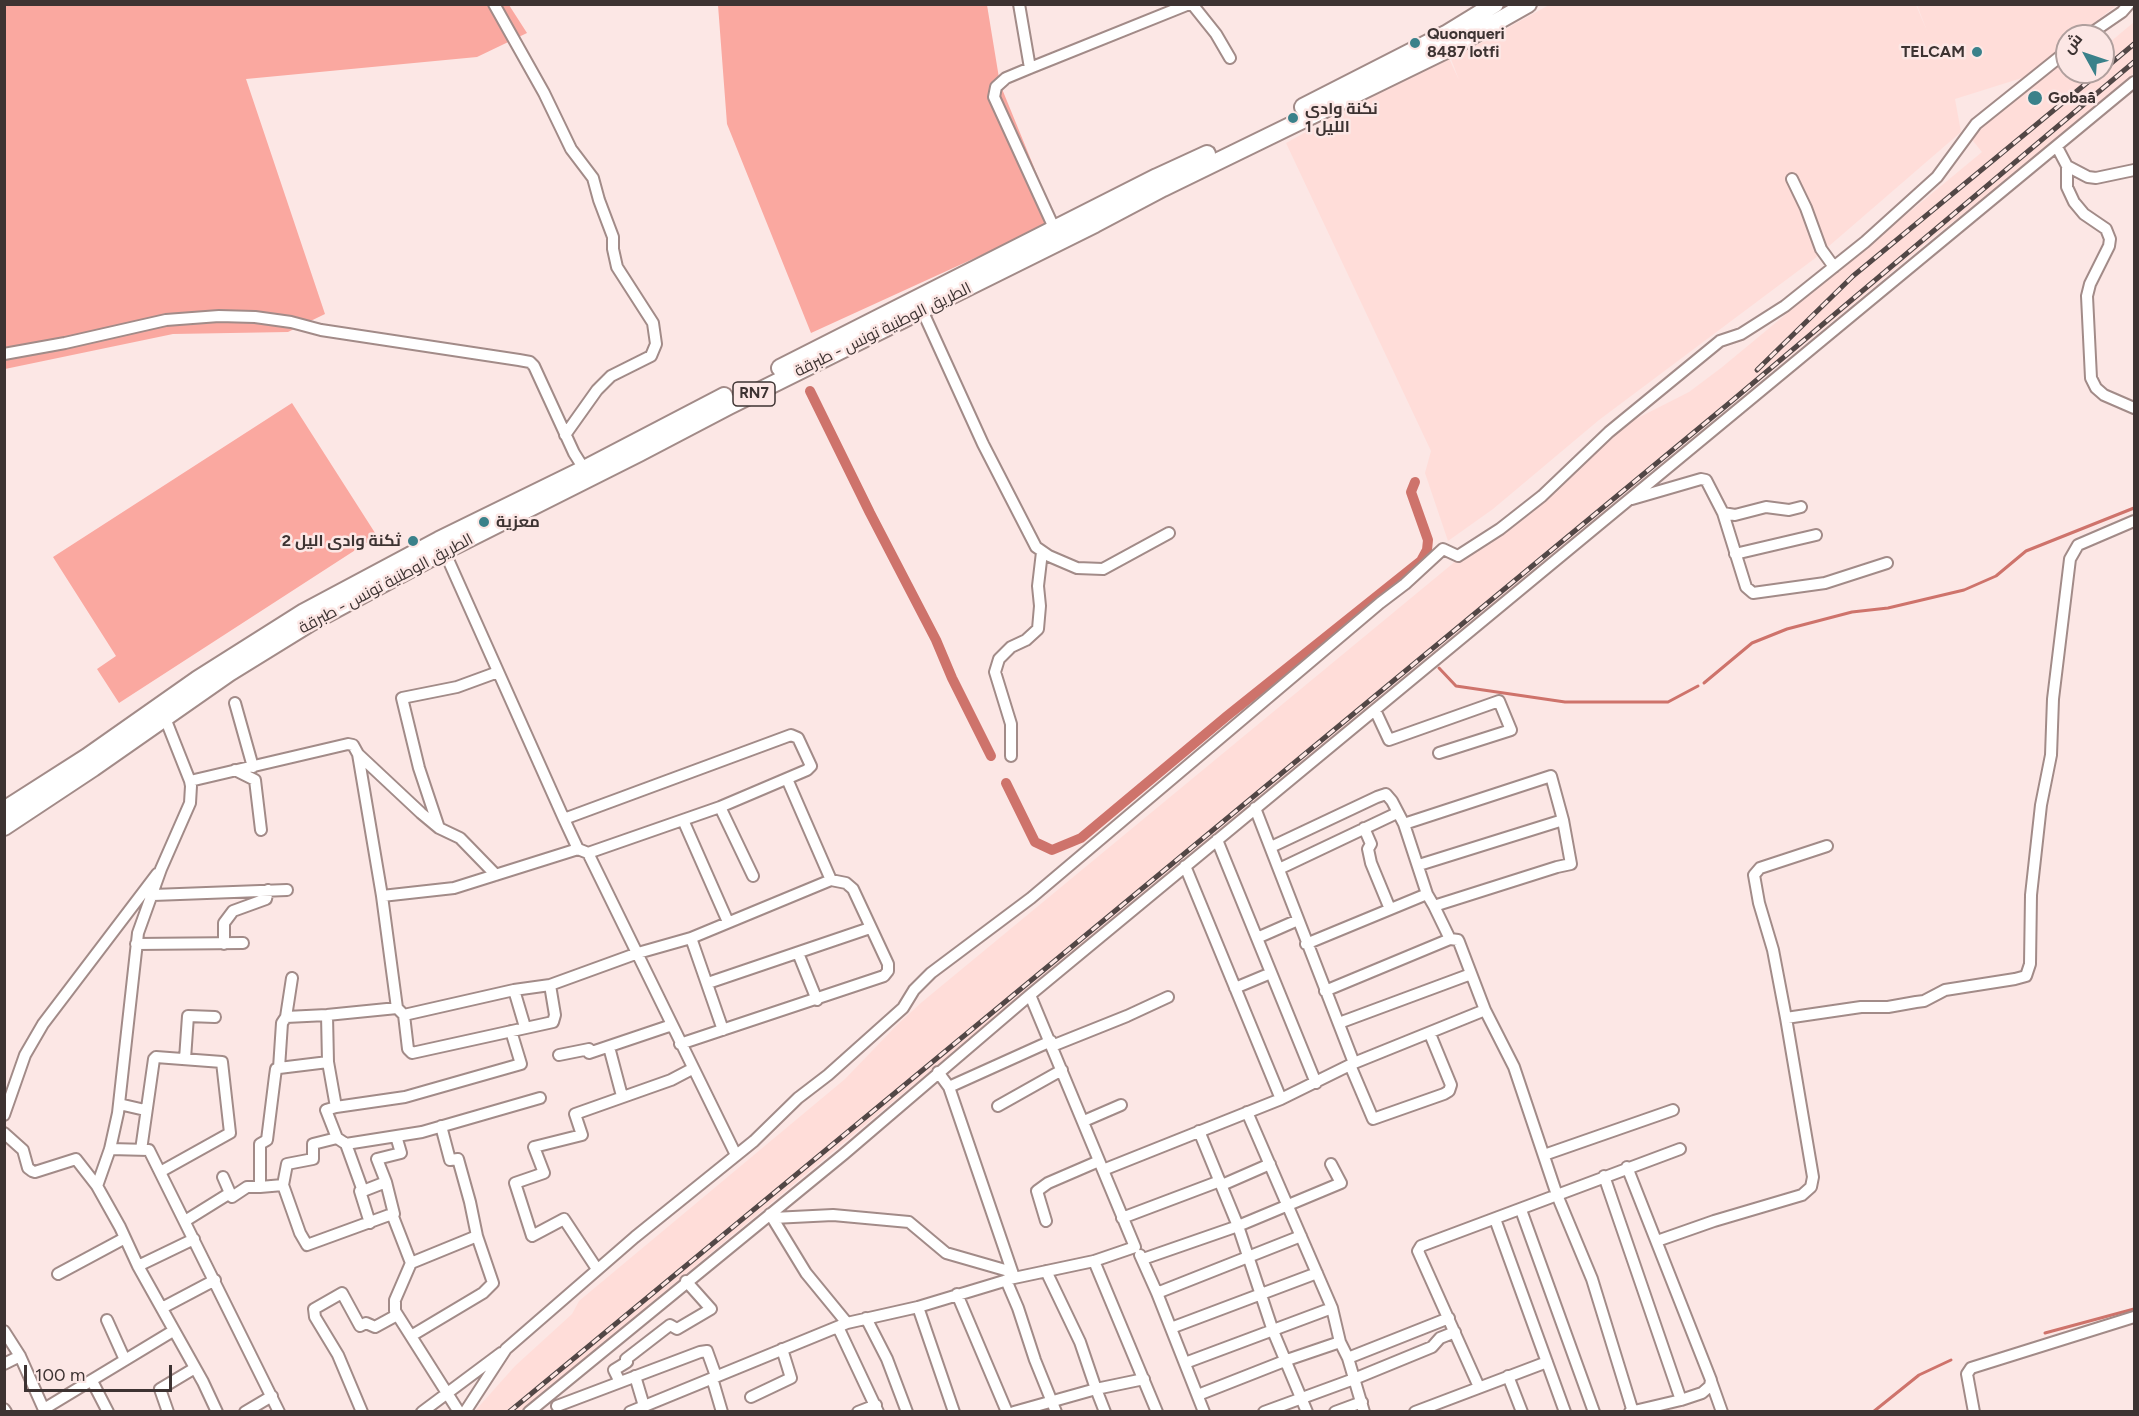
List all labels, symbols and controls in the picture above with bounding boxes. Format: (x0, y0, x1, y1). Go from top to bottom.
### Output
place label: Quonqueri 8487 lotfi (1427, 24, 1505, 62)
north arrow (2055, 24, 2115, 84)
text: ش (2058, 29, 2086, 57)
marker: Quonqueri 8487 lotfi (1408, 36, 1422, 50)
place label: TELCAM (1901, 42, 1965, 62)
marker: TELCAM (1970, 45, 1984, 59)
place label: Gobaâ (2048, 88, 2096, 108)
marker: Gobaâ (2026, 89, 2044, 107)
place label: نكنة وادى الليل 1 (1305, 99, 1378, 137)
marker: نكنة وادى الليل 1 (1286, 111, 1300, 125)
street label: الطريق الوطنية تونس - طبرقة (791, 279, 975, 381)
road number: RN7 (733, 382, 775, 406)
place label: معزية (496, 512, 540, 532)
marker: معزية (477, 515, 491, 529)
street label: الطريق الوطنية تونس - طبرقة (296, 530, 476, 638)
place label: ثكنة وادى اليل 2 (282, 531, 401, 551)
marker: ثكنة وادى اليل 2 (406, 534, 420, 548)
scale bar (27, 1353, 176, 1391)
text: 100 m (35, 1364, 85, 1386)

